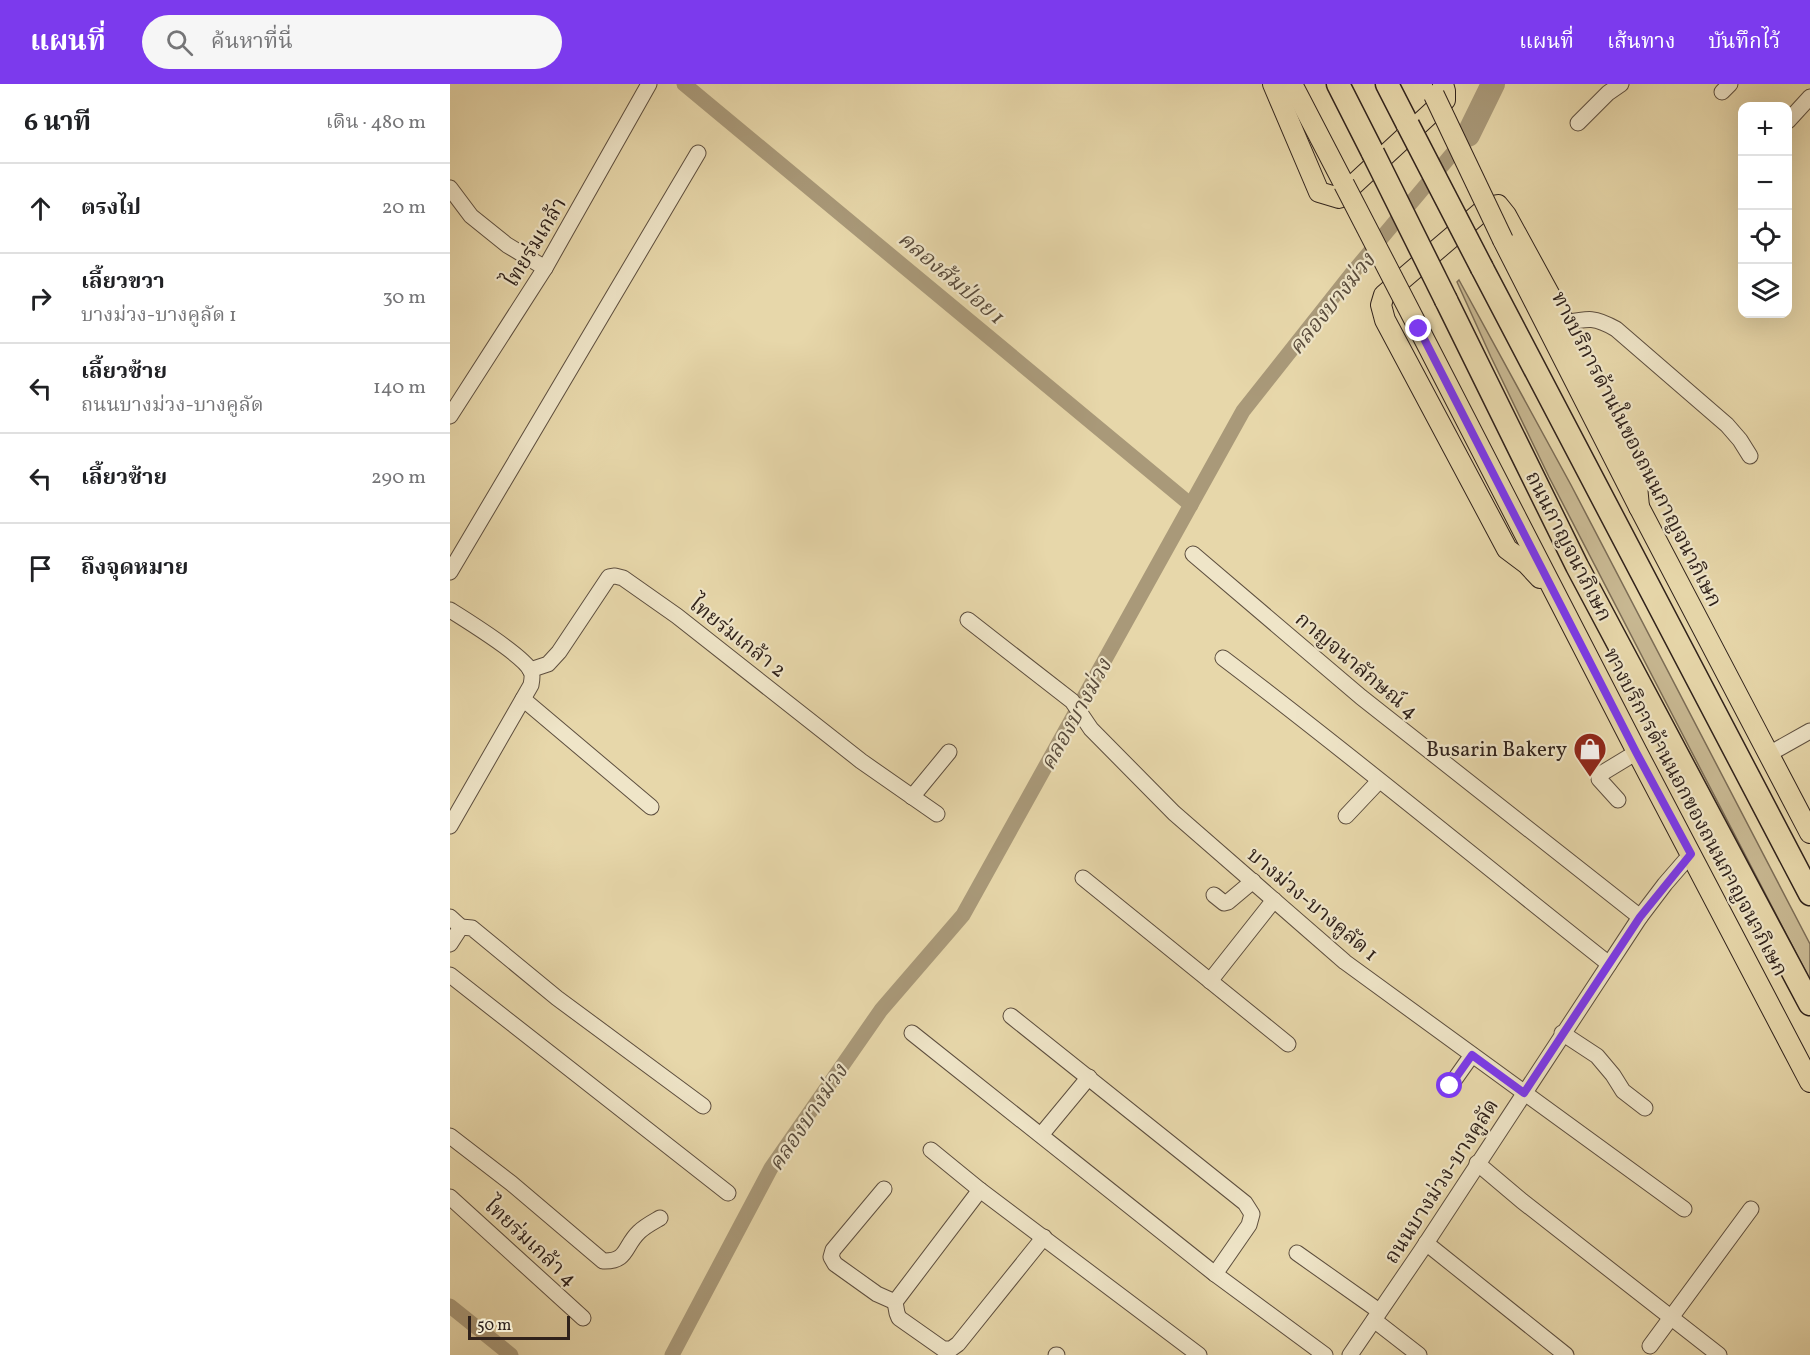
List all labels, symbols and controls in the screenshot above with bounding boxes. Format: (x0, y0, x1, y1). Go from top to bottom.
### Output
search box (142, 15, 562, 69)
text: แผนที่ (30, 23, 106, 62)
icon: search (163, 26, 196, 59)
text: ค้นหาที่นี่ (211, 27, 293, 58)
text: แผนที่ (1519, 28, 1574, 57)
text: เส้นทาง (1607, 28, 1675, 57)
text: บันทึกไว้ (1708, 28, 1780, 57)
map controls (1738, 102, 1792, 318)
button: + (1738, 102, 1792, 156)
text: 6 นาที (24, 105, 91, 141)
text: เดิน · 480 m (326, 109, 426, 137)
button: − (1738, 156, 1792, 210)
street label: ไทยร่มเกล้า (496, 191, 575, 294)
icon: ahead (24, 192, 57, 225)
text: ตรงไป (81, 193, 141, 224)
text: 20 m (382, 194, 426, 222)
button: locate (1738, 210, 1792, 264)
water label: คลองส้มป่อย 1 (890, 225, 1011, 333)
water label: คลองบางม่วง (1282, 246, 1384, 362)
button: layers (1738, 264, 1792, 318)
text: เลี้ยวขวา (81, 267, 165, 298)
icon: right (24, 282, 57, 315)
text: 30 m (382, 284, 426, 312)
street label: ทางบริการด้านในของถนนกาญจนาภิเษก (1546, 287, 1728, 611)
text: บางม่วง-บางคูลัด 1 (81, 302, 237, 330)
route end (1405, 315, 1431, 341)
text: เลี้ยวซ้าย (81, 357, 167, 388)
icon: left (24, 372, 57, 405)
text: 140 m (373, 374, 426, 402)
text: ถนนบางม่วง-บางคูลัด (81, 392, 264, 420)
icon: left (24, 462, 57, 495)
text: เลี้ยวซ้าย (81, 463, 167, 494)
text: 290 m (371, 464, 426, 492)
street label: ถนนกาญจนาภิเษก (1520, 467, 1618, 625)
icon: arrive (24, 552, 57, 585)
text: ถึงจุดหมาย (81, 553, 188, 584)
street label: ไทยร่มเกล้า 2 (682, 589, 793, 685)
street label: กาญจนาลักษณ์ 4 (1288, 606, 1424, 726)
street label: ทางบริการด้านนอกของถนนกาญจนาภิเษก (1595, 643, 1794, 982)
water label: คลองบางม่วง (1034, 653, 1121, 777)
shop icon: Busarin Bakery (1572, 731, 1608, 778)
place label: Busarin Bakery (1426, 736, 1568, 765)
street label: บางม่วง-บางคูลัด 1 (1240, 842, 1384, 969)
water label: คลองบางม่วง (762, 1058, 857, 1178)
route start (1436, 1072, 1462, 1098)
street label: ถนนบางม่วง-บางคูลัด (1378, 1094, 1507, 1270)
street label: ไทยร่มเกล้า 4 (476, 1190, 584, 1294)
scale bar (468, 1313, 570, 1340)
text: 50 m (477, 1315, 511, 1337)

